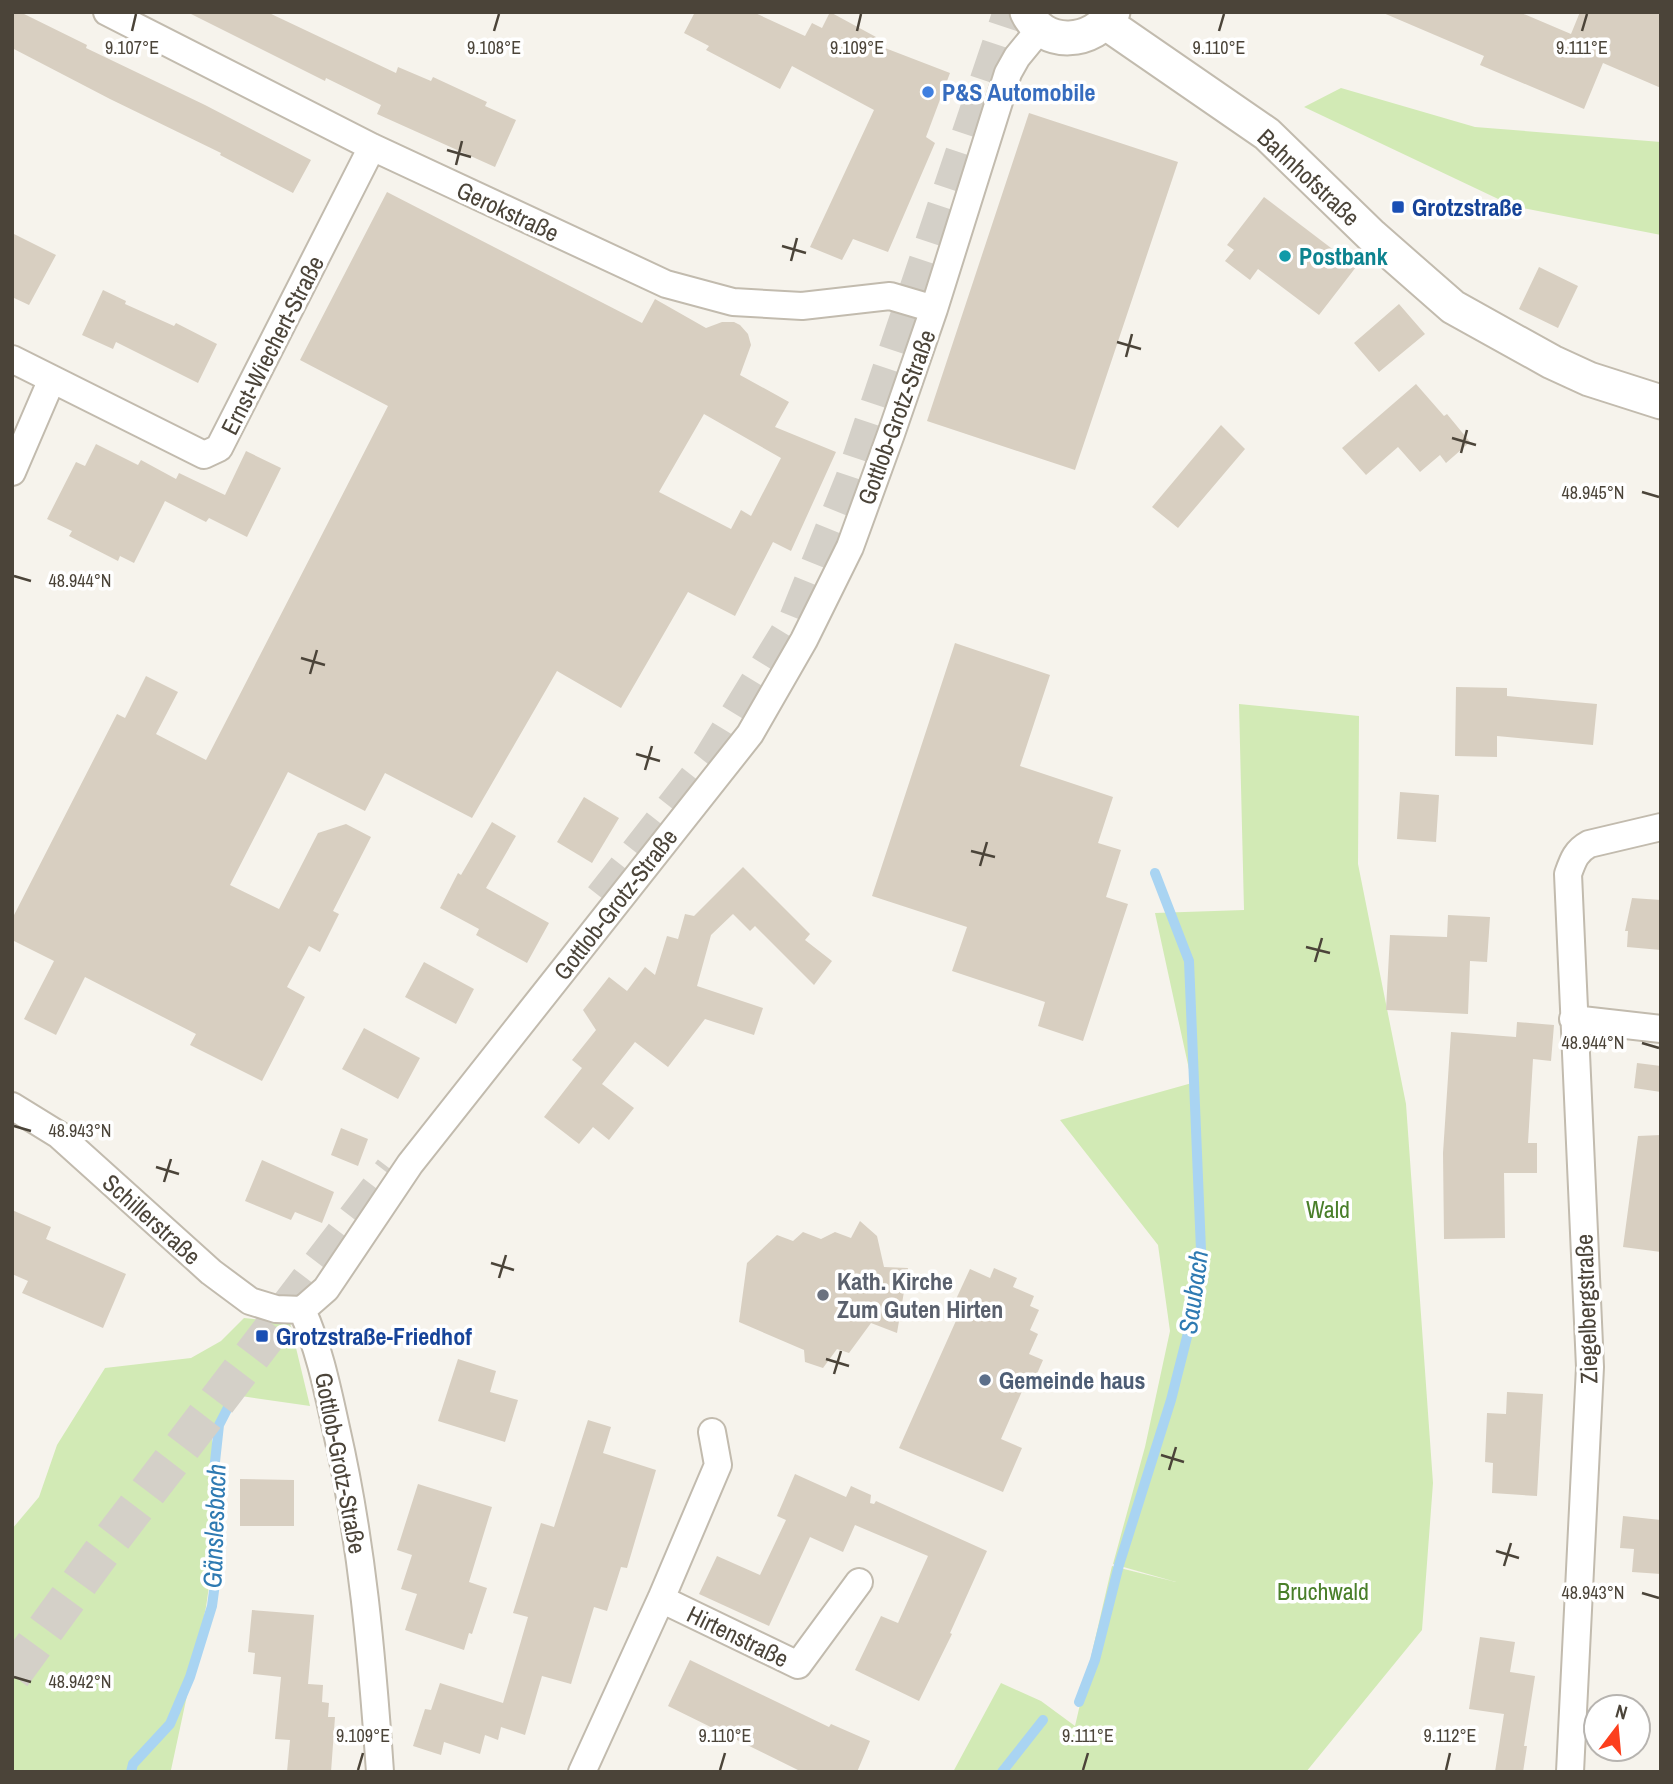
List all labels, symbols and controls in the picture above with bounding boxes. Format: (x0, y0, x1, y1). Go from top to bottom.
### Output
text: 9.107°E (105, 35, 159, 60)
text: 9.108°E (467, 35, 521, 60)
text: 9.109°E (830, 35, 884, 60)
text: 9.110°E (1193, 35, 1245, 60)
text: 9.111°E (1556, 35, 1608, 60)
place label: P&S Automobile (942, 76, 1096, 108)
marker: P&S Automobile (920, 84, 936, 100)
street label: Bahnhofstraße (1251, 121, 1367, 233)
street label: Gerokstraße (452, 173, 564, 249)
place label: Grotzstraße (1412, 191, 1523, 223)
marker: Grotzstraße (1390, 199, 1406, 215)
place label: Postbank (1299, 240, 1388, 272)
marker: Postbank (1277, 248, 1293, 264)
street label: Ernst-Wiechert-Straße (213, 250, 331, 440)
street label: Gottlob-Grotz-Straße (850, 325, 942, 509)
text: 48.945°N (1562, 480, 1625, 505)
text: 48.944°N (49, 568, 112, 593)
street label: Gottlob-Grotz-Straße (546, 822, 684, 986)
text: 48.944°N (1562, 1030, 1625, 1055)
text: 48.943°N (49, 1118, 112, 1143)
street label: Schillerstraße (96, 1166, 208, 1272)
park label: Wald (1306, 1193, 1350, 1225)
street label: Ziegelbergstraße (1567, 1234, 1605, 1384)
water label: Saubach (1170, 1248, 1216, 1336)
place label: Kath. Kirche Zum Guten Hirten (837, 1265, 1003, 1325)
marker: Kath. Kirche Zum Guten Hirten (815, 1287, 831, 1303)
place label: Grotzstraße-Friedhof (276, 1320, 472, 1352)
marker: Grotzstraße-Friedhof (254, 1328, 270, 1344)
place label: Gemeinde haus (999, 1364, 1146, 1396)
street label: Gottlob-Grotz-Straße (308, 1370, 374, 1556)
marker: Gemeinde haus (977, 1372, 993, 1388)
water label: Gänslesbach (194, 1463, 234, 1589)
park label: Bruchwald (1277, 1575, 1369, 1607)
text: 48.943°N (1562, 1580, 1625, 1605)
street label: Hirtenstraße (682, 1598, 794, 1674)
text: 48.942°N (49, 1669, 112, 1694)
north arrow (1582, 1693, 1652, 1763)
text: N (1613, 1698, 1631, 1726)
text: 9.109°E (336, 1723, 390, 1748)
text: 9.110°E (699, 1723, 751, 1748)
text: 9.111°E (1062, 1723, 1114, 1748)
text: 9.112°E (1424, 1723, 1476, 1748)

